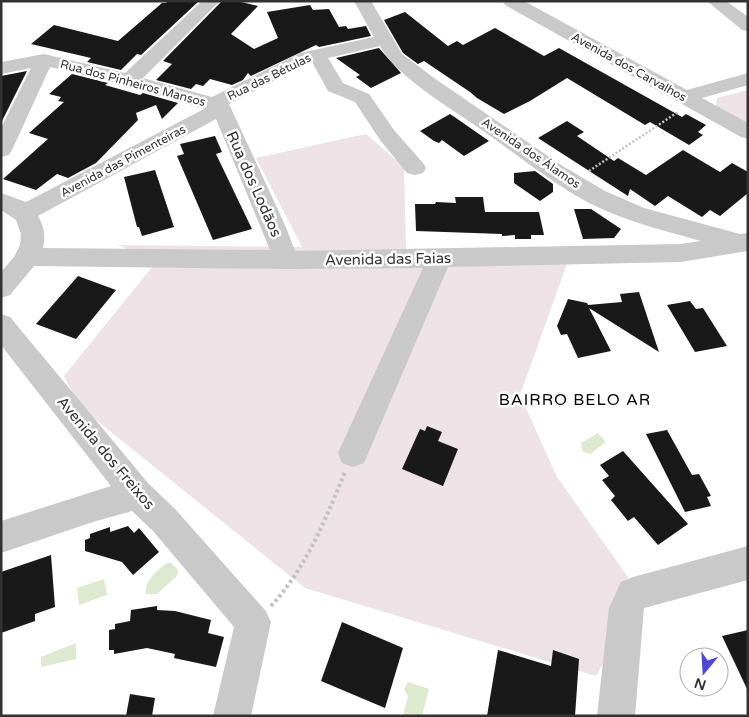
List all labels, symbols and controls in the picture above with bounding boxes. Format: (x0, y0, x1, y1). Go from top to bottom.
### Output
street label: Avenida dos Carvalhos (569, 30, 689, 105)
street label: Rua das Bétulas (225, 51, 313, 103)
street label: Rua dos Pinheiros Mansos (59, 57, 207, 109)
street label: Avenida dos Álamos (479, 115, 583, 191)
street label: Avenida das Pimenteiras (58, 122, 188, 200)
street label: Rua dos Lodãos (223, 128, 285, 240)
street label: Avenida das Faias (325, 249, 451, 269)
district label: BAIRRO BELO AR (499, 390, 651, 410)
street label: Avenida dos Freixos (53, 393, 159, 513)
north arrow (679, 647, 729, 697)
text: N (692, 674, 708, 694)

